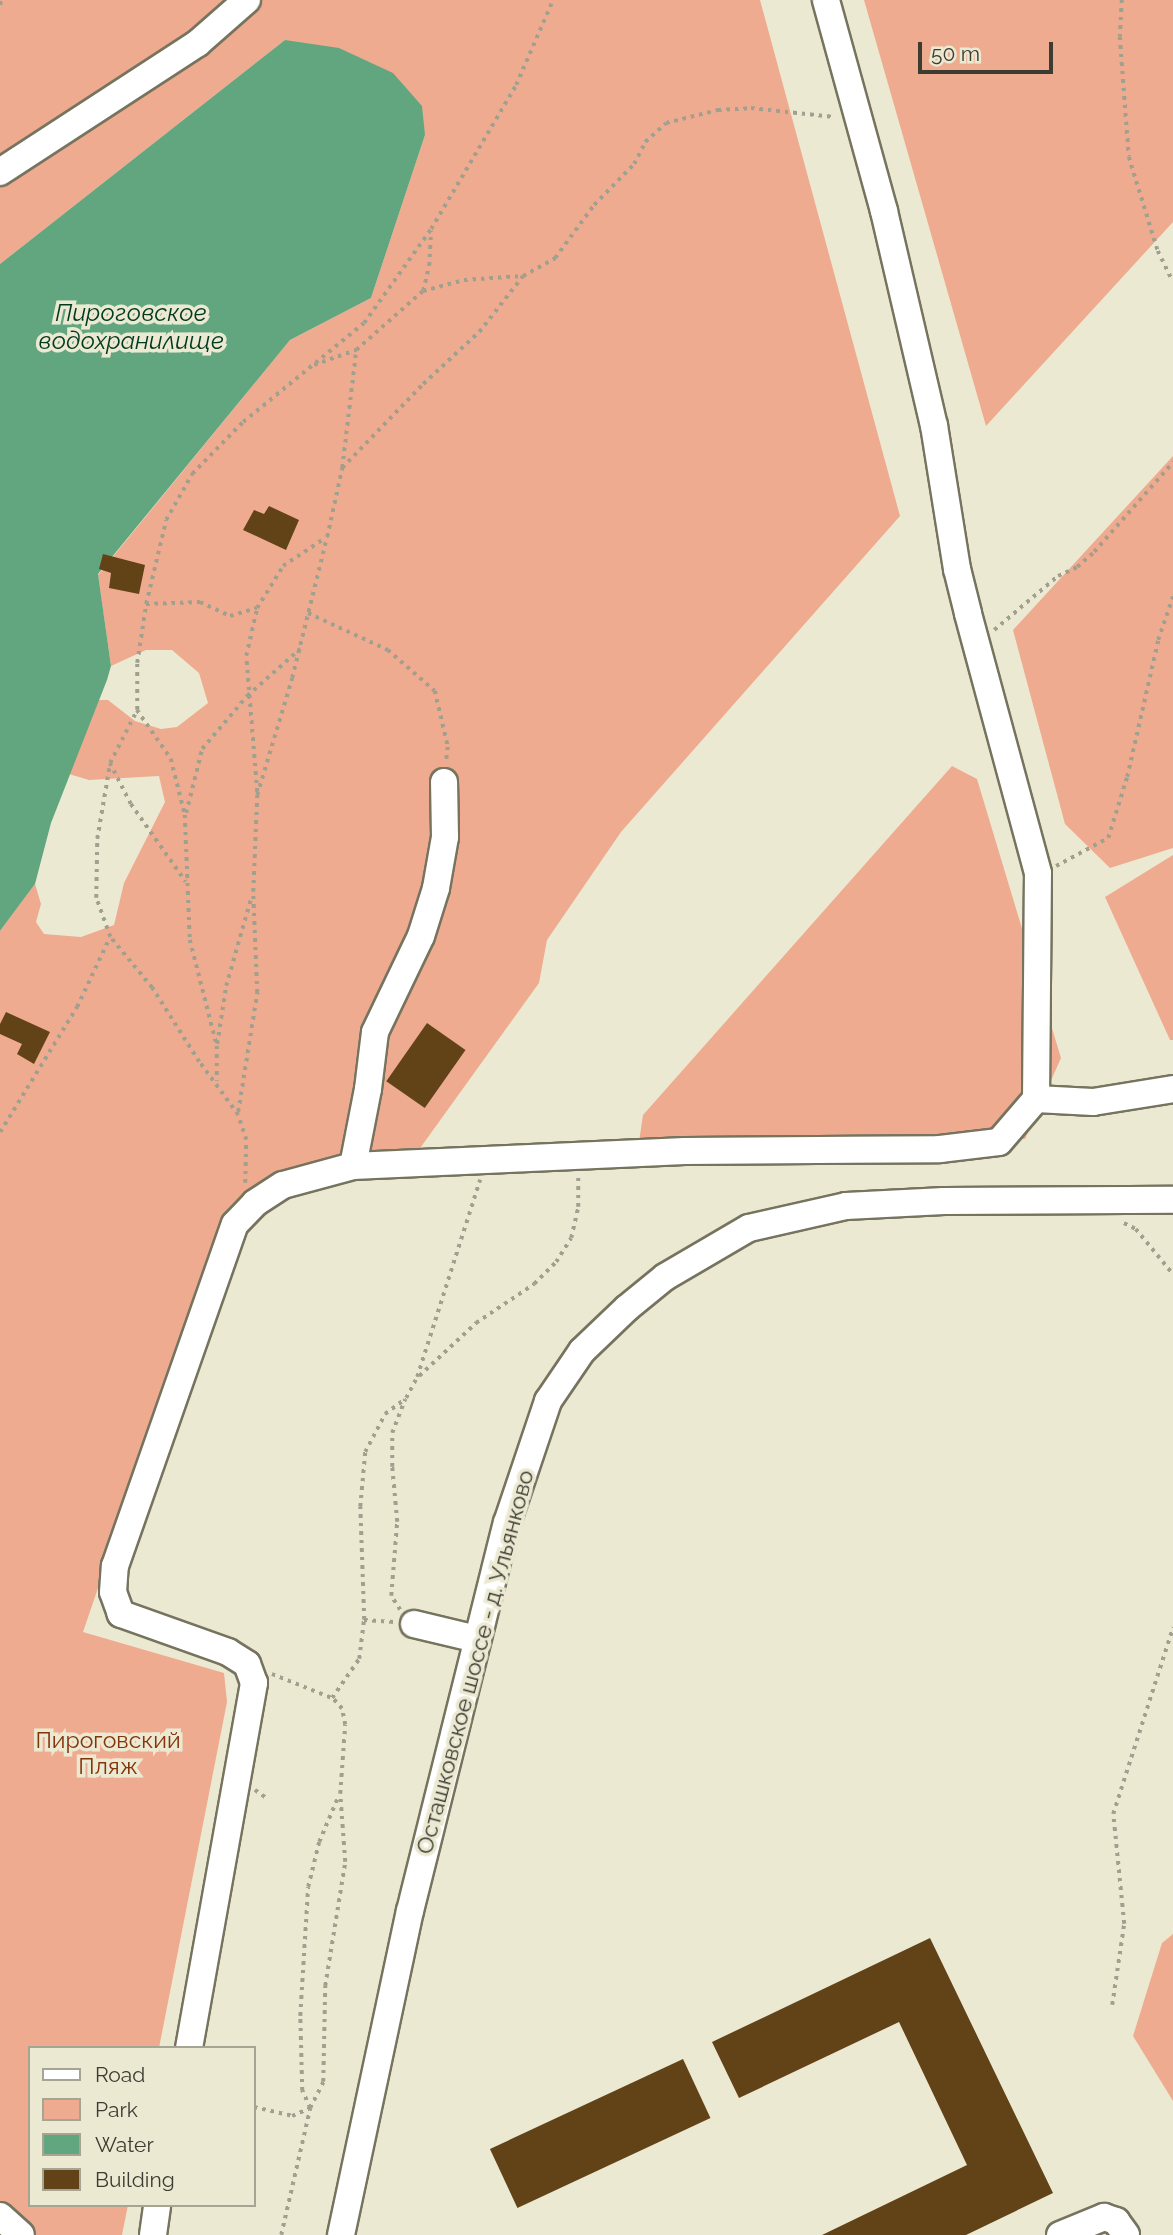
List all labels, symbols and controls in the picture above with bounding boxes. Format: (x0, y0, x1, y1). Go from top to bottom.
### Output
scale bar (921, 28, 1056, 72)
text: 50 m (931, 41, 980, 66)
water label: Пироговское водохранилище (38, 299, 224, 355)
street label: Осташковское шоссе - д. Ульянково (410, 1467, 540, 1857)
park label: Пироговский Пляж (35, 1726, 181, 1780)
legend (28, 2046, 256, 2207)
text: Road (95, 2062, 145, 2087)
text: Park (95, 2097, 138, 2122)
text: Water (95, 2132, 154, 2157)
text: Building (95, 2167, 175, 2192)

